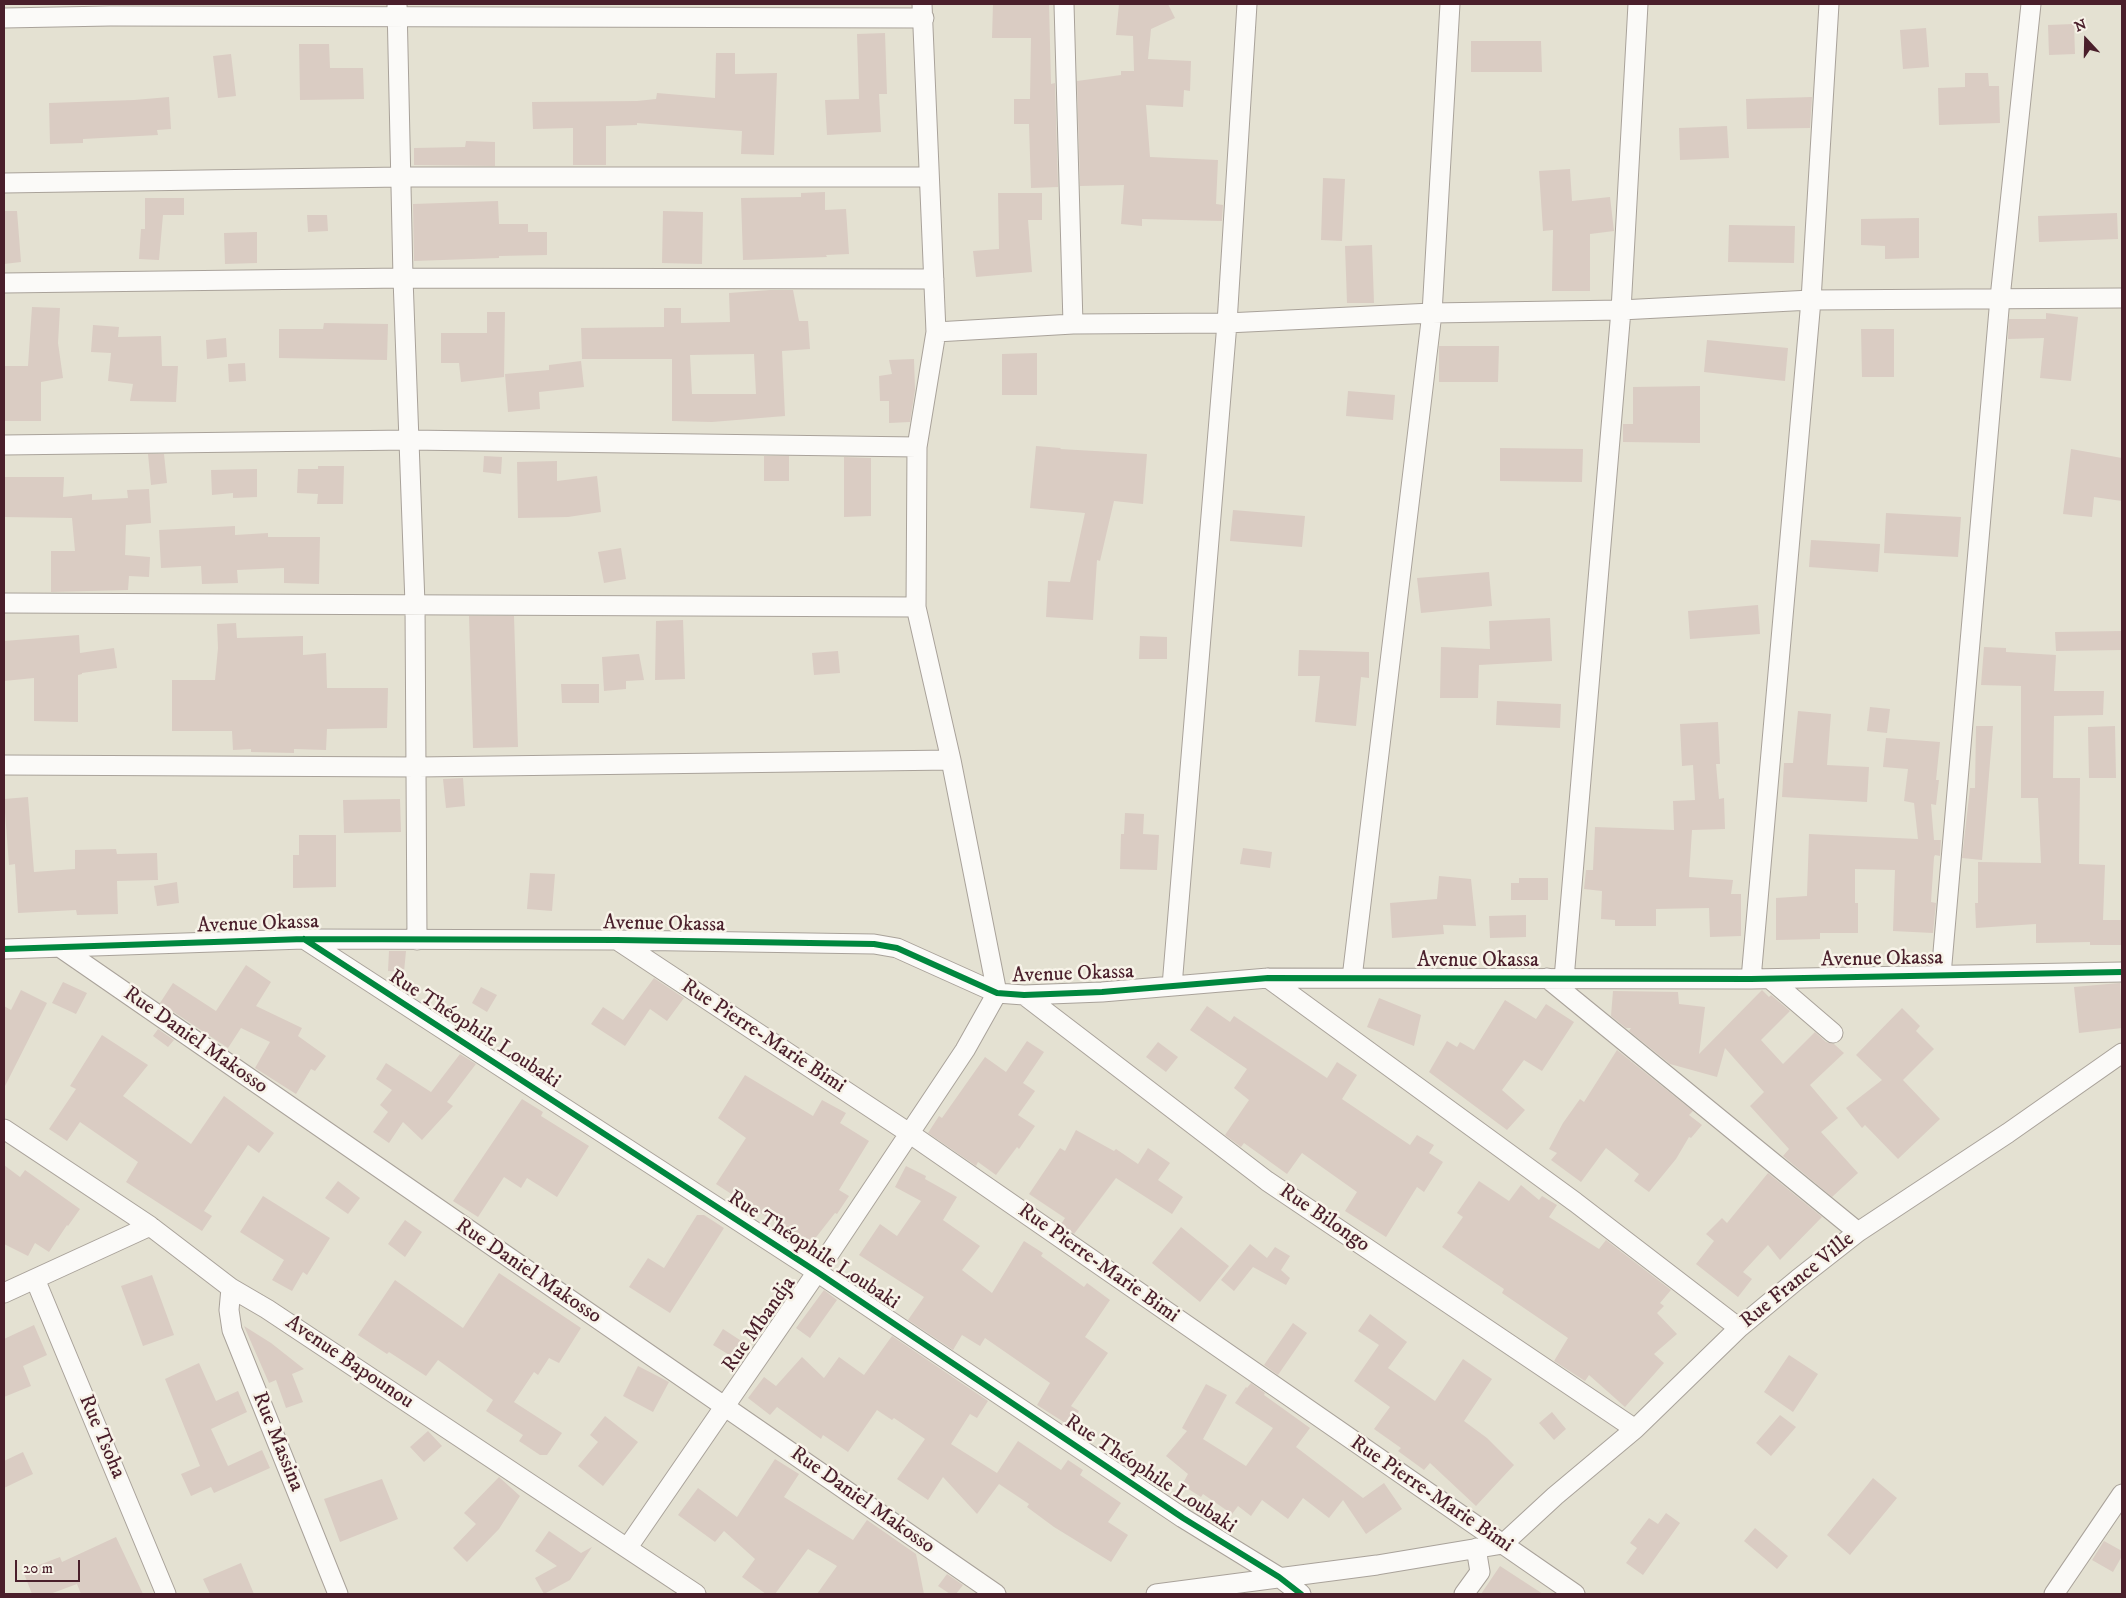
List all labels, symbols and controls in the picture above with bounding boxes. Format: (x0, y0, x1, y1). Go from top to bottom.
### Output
north arrow (2061, 15, 2111, 65)
text: N (2072, 16, 2089, 36)
street label: Avenue Okassa (197, 910, 319, 940)
street label: Avenue Okassa (603, 911, 725, 939)
street label: Avenue Okassa (1821, 946, 1943, 974)
street label: Avenue Okassa (1417, 949, 1539, 975)
street label: Avenue Okassa (1012, 960, 1134, 990)
street label: Rue Théophile Loubaki (384, 965, 564, 1095)
street label: Rue Pierre-Marie Bimi (676, 974, 850, 1100)
street label: Rue Daniel Makosso (118, 982, 272, 1100)
street label: Rue Bilongo (1274, 1180, 1374, 1258)
street label: Rue Théophile Loubaki (723, 1186, 903, 1316)
street label: Rue Pierre-Marie Bimi (1013, 1199, 1183, 1329)
street label: Rue Daniel Makosso (450, 1214, 606, 1330)
street label: Rue France Ville (1736, 1228, 1860, 1334)
street label: Rue Mbandja (718, 1272, 802, 1378)
street label: Avenue Bapounou (280, 1311, 418, 1415)
street label: Rue Massina (246, 1389, 308, 1495)
street label: Rue Tsoha (72, 1391, 130, 1483)
street label: Rue Théophile Loubaki (1060, 1410, 1240, 1540)
street label: Rue Pierre-Marie Bimi (1345, 1431, 1517, 1559)
street label: Rue Daniel Makosso (785, 1442, 939, 1560)
scale bar (18, 1550, 82, 1582)
text: 20 m (23, 1559, 53, 1578)

